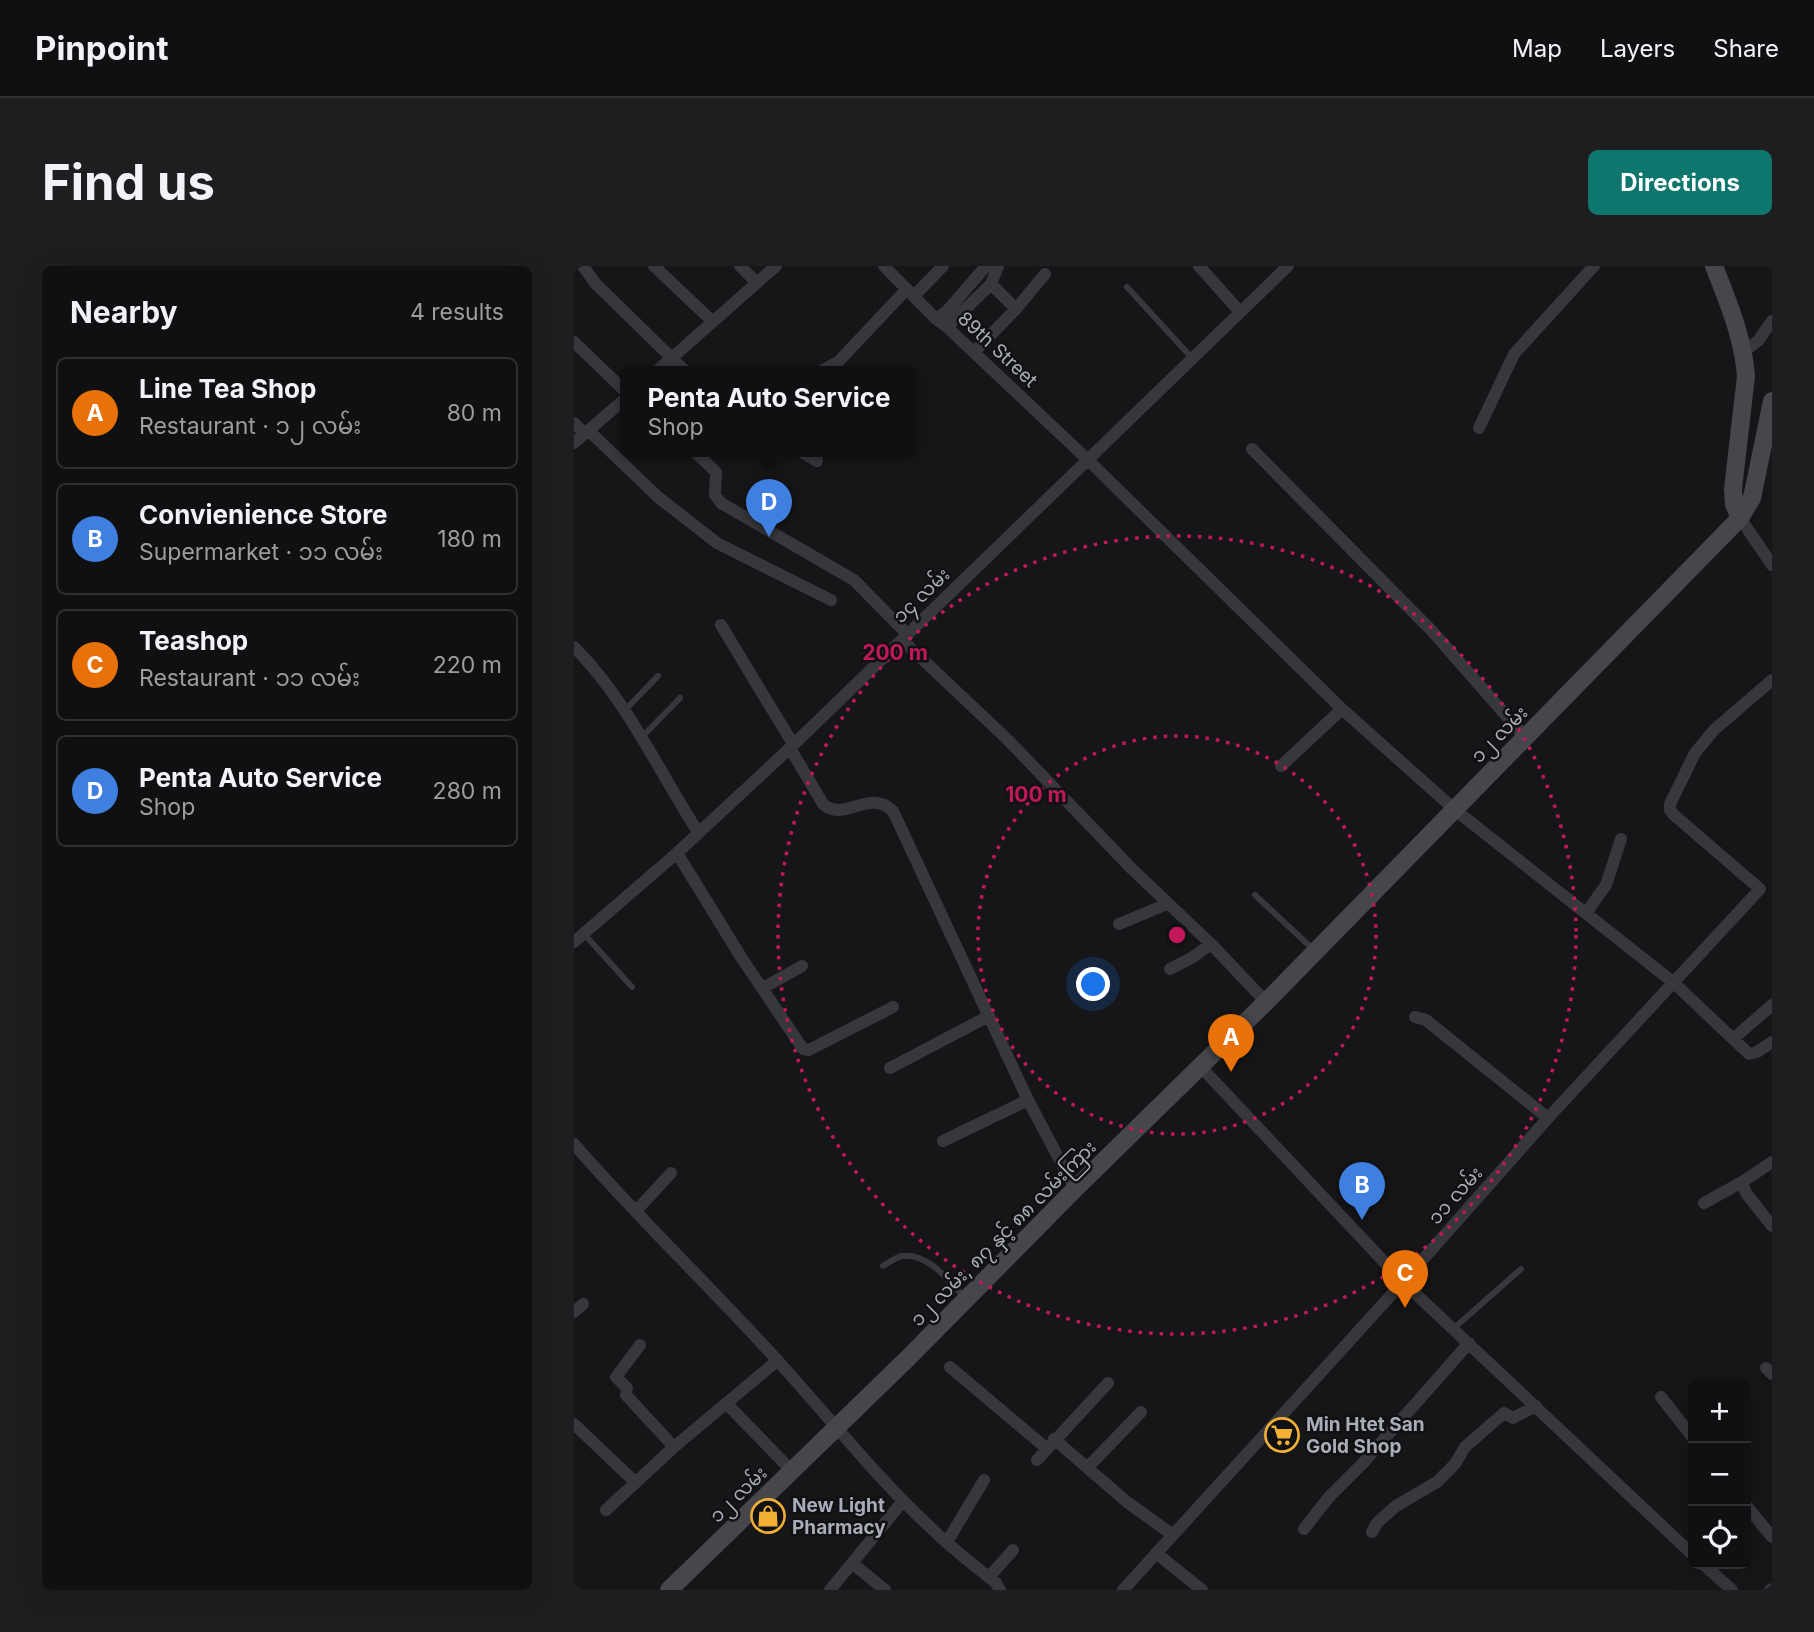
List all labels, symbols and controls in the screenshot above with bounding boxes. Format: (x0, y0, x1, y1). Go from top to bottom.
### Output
text: Pinpoint (35, 28, 168, 68)
text: Map (1512, 34, 1562, 63)
text: Layers (1600, 34, 1675, 63)
text: Share (1713, 34, 1779, 63)
button: Directions (1588, 150, 1772, 215)
text: Find us (42, 153, 215, 212)
text: Nearby (70, 294, 178, 330)
text: 4 results (410, 298, 504, 326)
street label: 89th Street (953, 307, 1042, 392)
popup (620, 366, 918, 457)
text: Line Tea Shop (139, 373, 316, 404)
text: Penta Auto Service (647, 382, 891, 413)
text: A (86, 399, 104, 427)
text: 80 m (447, 399, 502, 427)
text: Restaurant · ၁၂ လမ်း (139, 412, 361, 440)
text: Shop (647, 413, 704, 441)
pin: D (746, 479, 792, 537)
text: Convienience Store (139, 499, 388, 530)
text: B (87, 525, 103, 553)
text: 180 m (437, 525, 502, 553)
text: Supermarket · ၁၁ လမ်း (139, 538, 383, 566)
street label: ၁၄ လမ်း (886, 561, 957, 631)
text: Teashop (139, 625, 248, 656)
text: 200 m (862, 640, 928, 665)
text: C (86, 651, 104, 679)
text: 220 m (433, 651, 502, 679)
text: Restaurant · ၁၁ လမ်း (139, 664, 360, 692)
street label: ၁၂ လမ်း (1464, 699, 1535, 770)
text: Penta Auto Service (139, 762, 382, 793)
text: D (87, 777, 103, 805)
text: 280 m (433, 777, 502, 805)
text: 100 m (1005, 782, 1067, 807)
text: Shop (139, 793, 195, 821)
centre of rings (1165, 923, 1189, 947)
your location (1076, 967, 1110, 1001)
pin: A (1208, 1014, 1254, 1072)
street label: ၁၂ လမ်း, ၈၇ နှင့် ၈၈ လမ်းကြား (904, 1134, 1105, 1335)
street label: ၁၁ လမ်း (1421, 1160, 1487, 1229)
pin: B (1339, 1162, 1385, 1220)
pin: C (1382, 1250, 1428, 1308)
map controls (1688, 1380, 1751, 1569)
button: + (1688, 1380, 1751, 1443)
place label: Min Htet San Gold Shop (1306, 1413, 1425, 1458)
supermarket icon: Min Htet San Gold Shop (1263, 1416, 1301, 1454)
button: − (1688, 1443, 1751, 1506)
street label: ၁၂ လမ်း (703, 1459, 775, 1530)
place label: New Light Pharmacy (792, 1494, 886, 1539)
shop icon: New Light Pharmacy (749, 1497, 787, 1535)
button: locate (1688, 1506, 1751, 1569)

